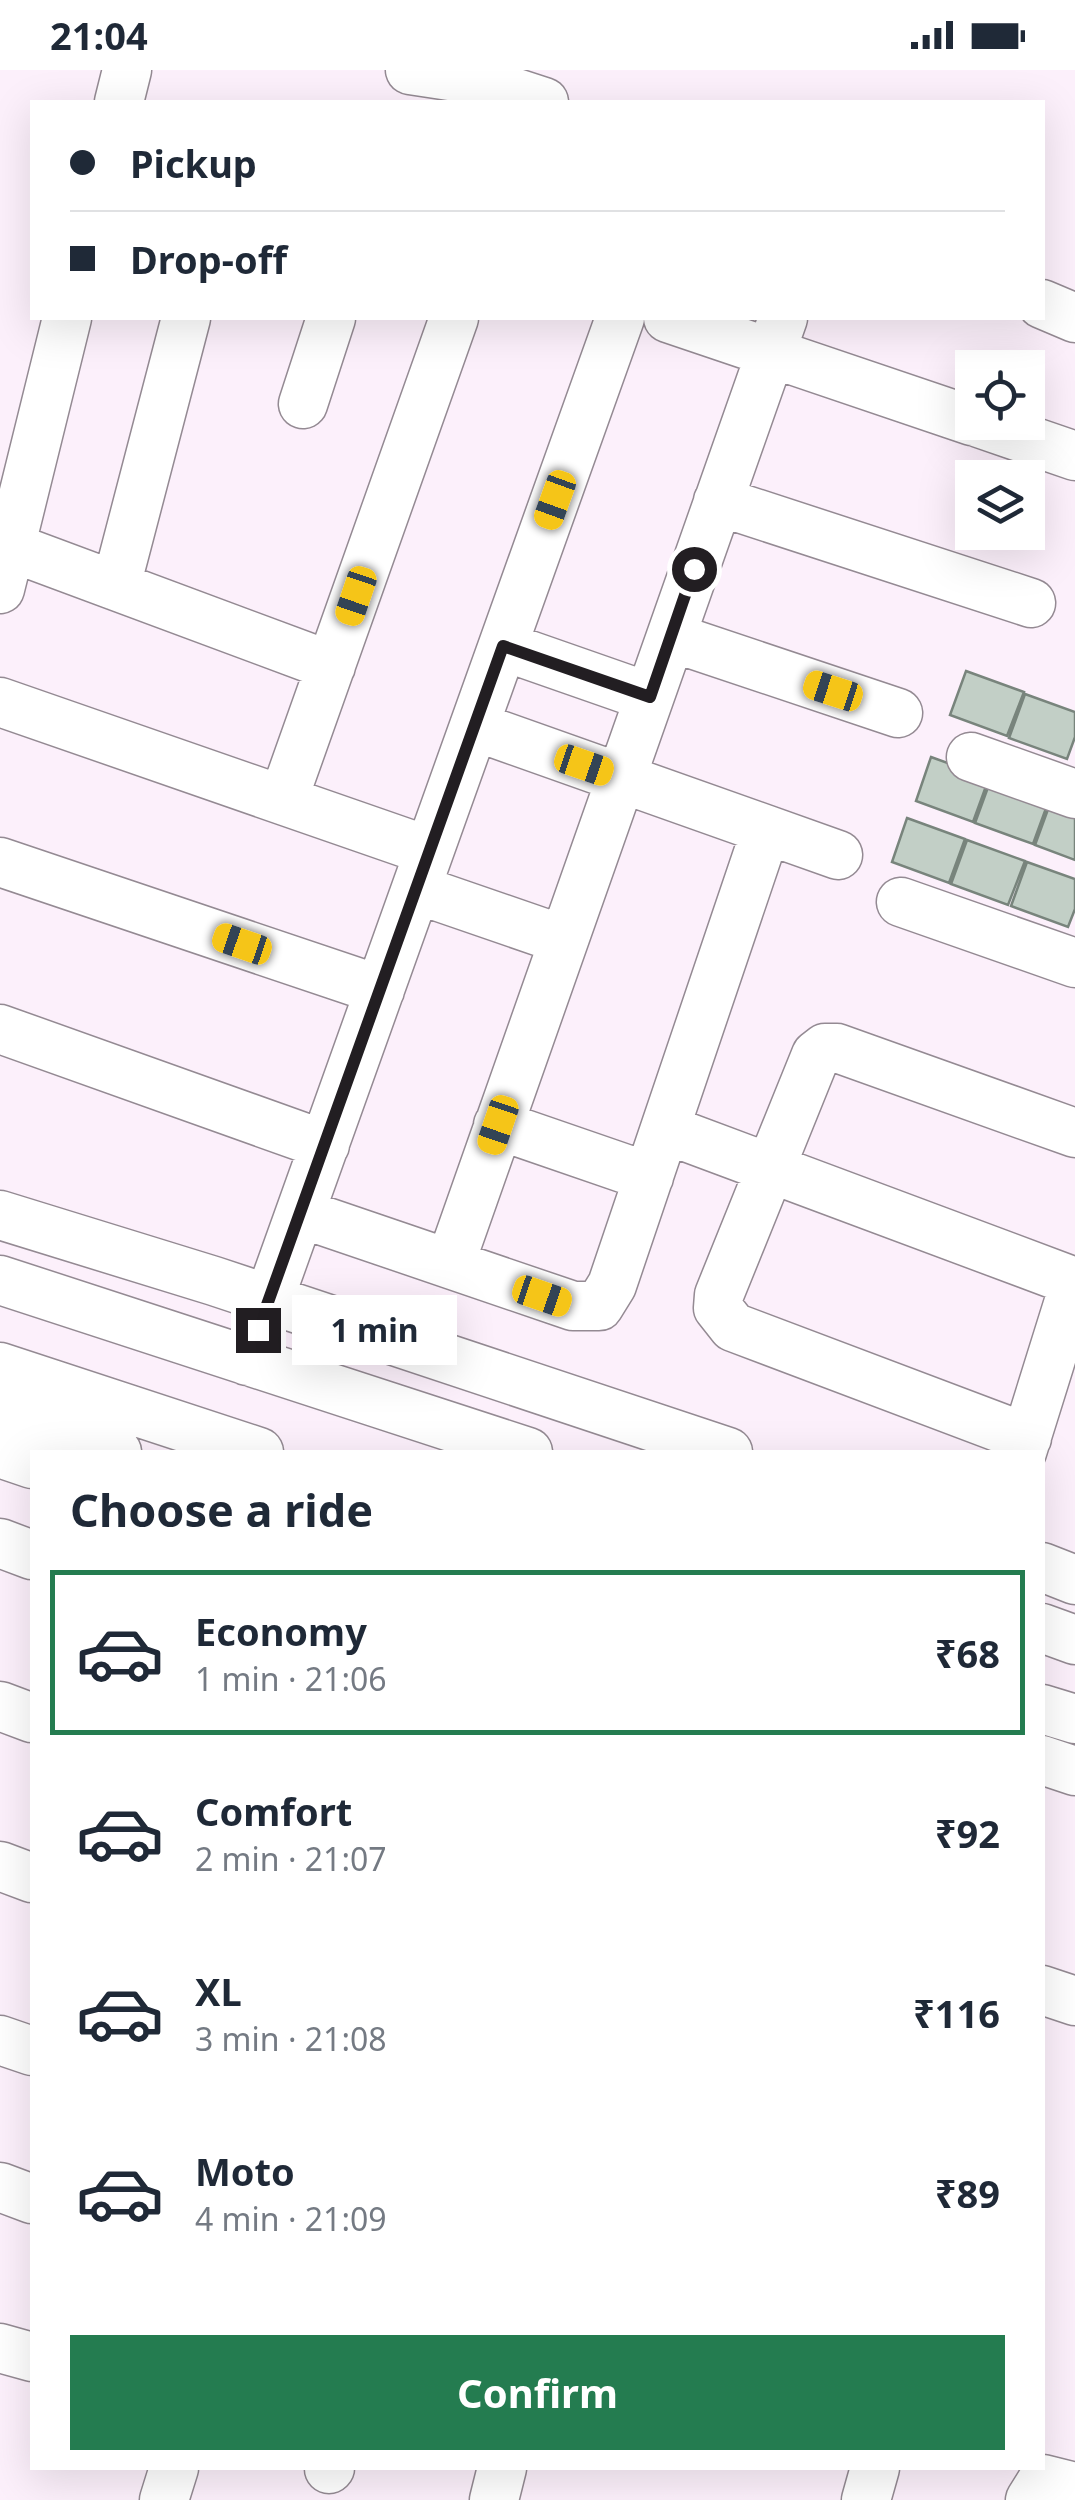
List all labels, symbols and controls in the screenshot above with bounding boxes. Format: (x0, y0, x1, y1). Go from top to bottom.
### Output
text: 21:04 (50, 9, 148, 61)
text: Pickup (130, 137, 257, 189)
text: Drop-off (130, 233, 287, 285)
map controls (955, 350, 1045, 550)
button: locate (955, 350, 1045, 440)
button: layers (955, 460, 1045, 550)
car (531, 467, 579, 533)
route start (672, 547, 717, 592)
car (332, 563, 380, 629)
car (800, 667, 866, 715)
car (551, 741, 617, 789)
car (209, 920, 275, 968)
car (474, 1092, 522, 1158)
car (509, 1272, 575, 1320)
callout: 1 min (293, 1295, 458, 1365)
route end (236, 1308, 281, 1353)
text: 1 min (330, 1308, 419, 1351)
text: Choose a ride (70, 1479, 373, 1540)
text: Economy (195, 1605, 367, 1657)
icon: car (75, 1608, 165, 1698)
text: ₹68 (935, 1627, 1000, 1679)
text: 1 min · 21:06 (195, 1657, 387, 1700)
text: Comfort (195, 1785, 352, 1837)
icon: car (75, 1788, 165, 1878)
text: ₹92 (935, 1807, 1000, 1859)
text: 2 min · 21:07 (195, 1837, 387, 1880)
text: XL (195, 1965, 242, 2017)
icon: car (75, 1968, 165, 2058)
text: ₹116 (913, 1987, 1000, 2039)
text: 3 min · 21:08 (195, 2017, 387, 2060)
text: Moto (195, 2145, 295, 2197)
icon: car (75, 2148, 165, 2238)
text: ₹89 (935, 2167, 1000, 2219)
text: 4 min · 21:09 (195, 2197, 387, 2240)
button: Confirm (70, 2335, 1005, 2450)

